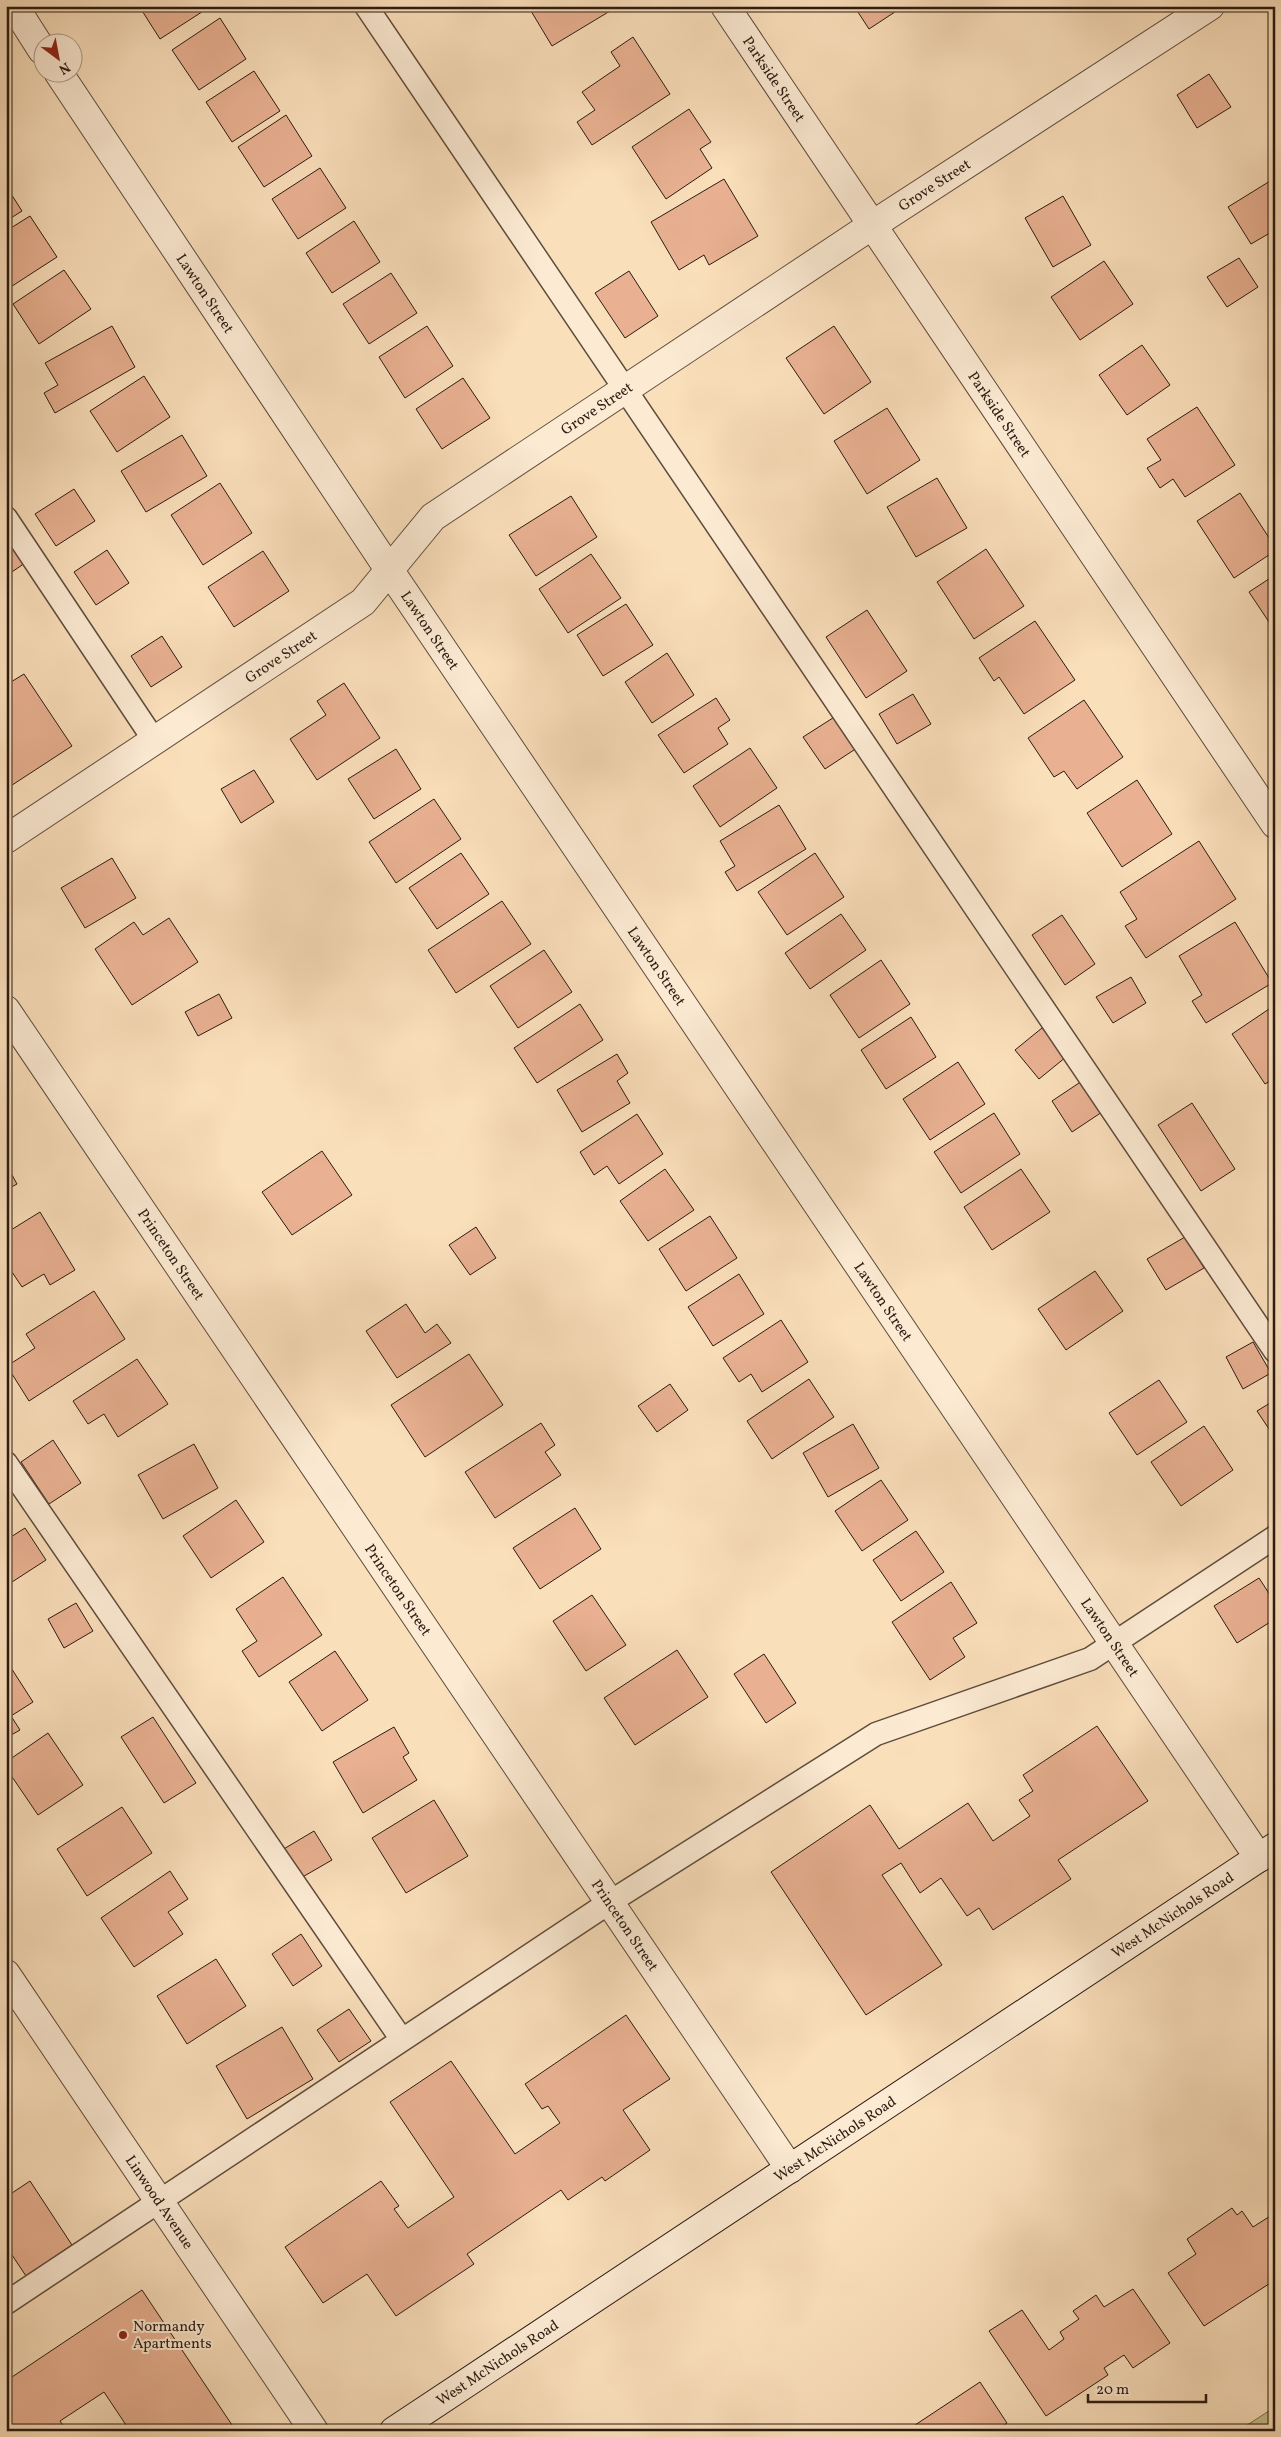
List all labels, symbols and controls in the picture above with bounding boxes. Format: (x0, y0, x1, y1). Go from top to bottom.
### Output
north arrow (32, 32, 82, 82)
street label: Parkside Street (736, 33, 809, 127)
text: N (55, 57, 73, 79)
street label: Grove Street (895, 155, 975, 217)
street label: Lawton Street (170, 250, 238, 338)
street label: Parkside Street (962, 368, 1035, 462)
street label: Grove Street (557, 378, 638, 441)
street label: Lawton Street (395, 587, 463, 675)
street label: Grove Street (242, 626, 322, 689)
street label: Lawton Street (621, 923, 690, 1011)
street label: Princeton Street (131, 1205, 209, 1305)
street label: Lawton Street (848, 1259, 916, 1346)
street label: Princeton Street (358, 1541, 436, 1641)
street label: Lawton Street (1074, 1594, 1143, 1682)
street label: West McNichols Road (1108, 1868, 1239, 1964)
street label: Princeton Street (585, 1876, 662, 1976)
street label: West McNichols Road (770, 2092, 901, 2188)
street label: Linwood Avenue (119, 2152, 198, 2254)
street label: West McNichols Road (433, 2316, 563, 2412)
place label: Normandy Apartments (133, 2317, 212, 2355)
marker: Normandy Apartments (117, 2329, 129, 2341)
scale bar (1088, 2372, 1206, 2404)
text: 20 m (1096, 2380, 1129, 2401)

